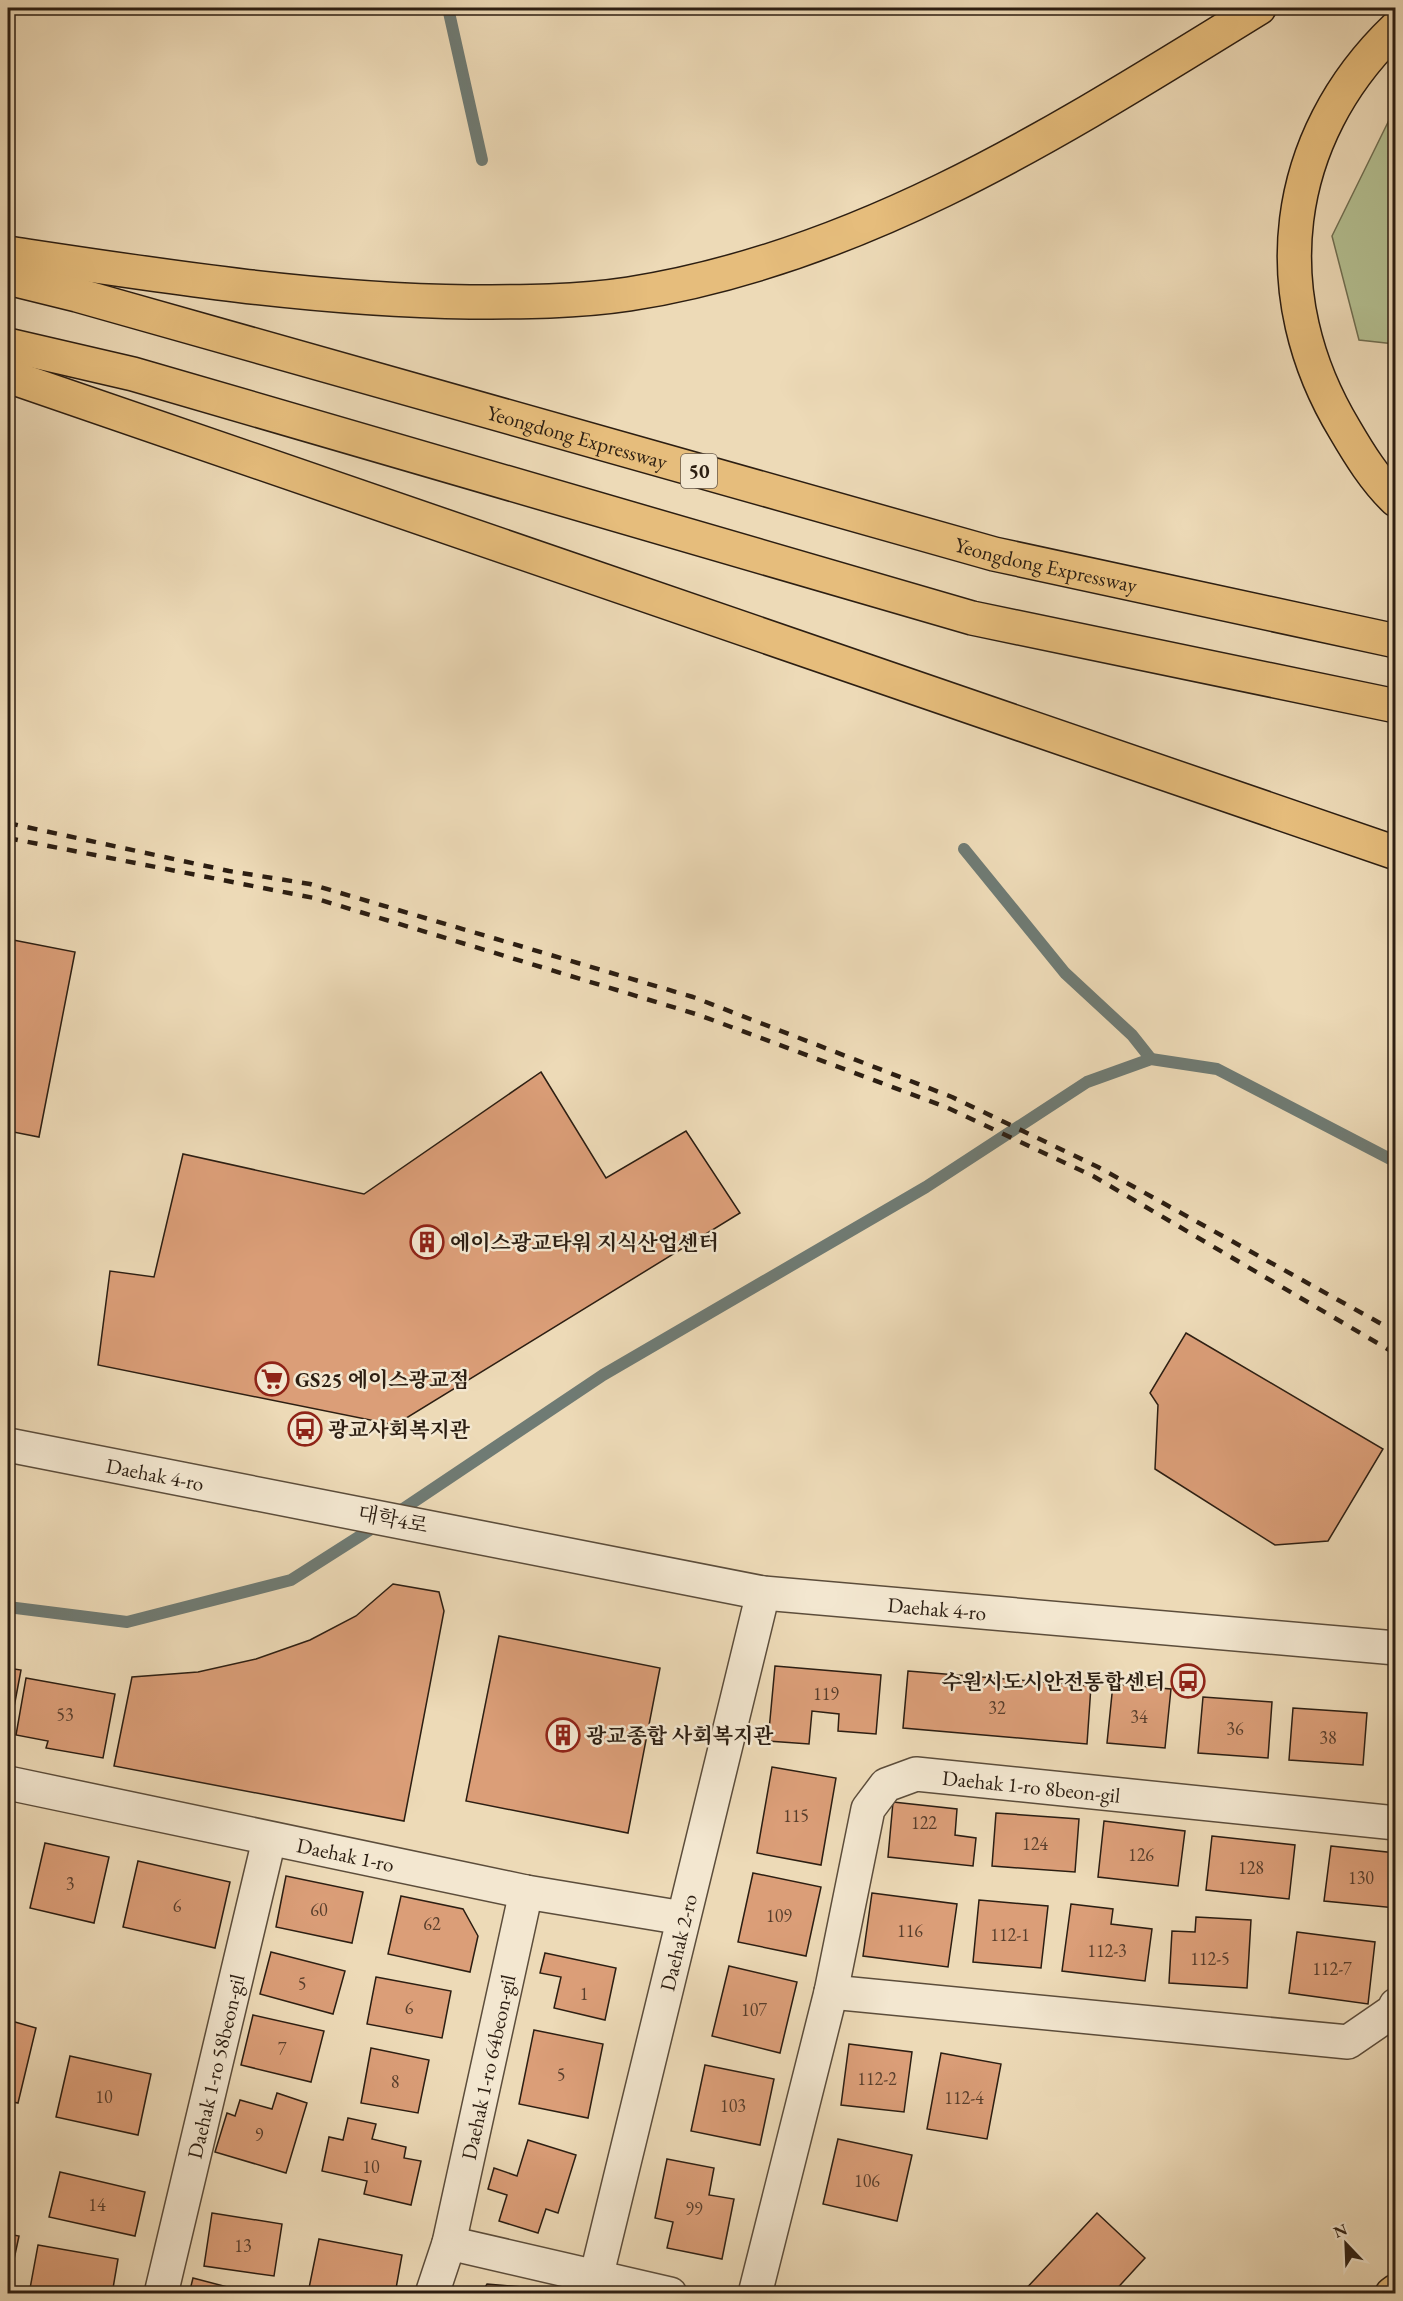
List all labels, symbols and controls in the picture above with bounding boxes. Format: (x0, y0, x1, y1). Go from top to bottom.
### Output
street label: Yeongdong Expressway (484, 398, 671, 475)
road number: 50 (681, 454, 717, 488)
street label: Yeongdong Expressway (952, 530, 1140, 598)
building icon: 에이스광교타워 지식산업센터 (409, 1224, 445, 1260)
place label: 에이스광교타워 지식산업센터 (450, 1229, 719, 1256)
supermarket icon: GS25 에이스광교점 (254, 1361, 290, 1397)
place label: GS25 에이스광교점 (295, 1366, 469, 1393)
bus stop icon: 광교사회복지관 (287, 1411, 323, 1447)
place label: 광교사회복지관 (328, 1416, 471, 1443)
street label: Daehak 4-ro (104, 1451, 206, 1497)
street label: 대학4로 (356, 1499, 430, 1539)
street label: Daehak 4-ro (886, 1590, 987, 1626)
bus stop icon: 수원시도시안전통합센터 (1170, 1663, 1206, 1699)
place label: 수원시도시안전통합센터 (942, 1668, 1165, 1695)
house number: 119 (813, 1682, 839, 1705)
house number: 32 (988, 1696, 1006, 1719)
house number: 53 (56, 1703, 74, 1726)
house number: 34 (1130, 1705, 1148, 1728)
building icon: 광교종합 사회복지관 (545, 1717, 581, 1753)
house number: 36 (1226, 1717, 1244, 1740)
place label: 광교종합 사회복지관 (586, 1722, 774, 1749)
house number: 38 (1319, 1726, 1337, 1749)
street label: Daehak 1-ro 8beon-gil (941, 1763, 1122, 1808)
house number: 115 (783, 1804, 809, 1827)
house number: 122 (911, 1811, 937, 1834)
street label: Daehak 1-ro (294, 1831, 397, 1877)
house number: 124 (1022, 1832, 1048, 1855)
house number: 126 (1128, 1843, 1154, 1866)
house number: 128 (1238, 1856, 1264, 1879)
house number: 130 (1348, 1866, 1374, 1889)
house number: 3 (66, 1872, 74, 1895)
street label: Daehak 2-ro (653, 1891, 703, 1994)
house number: 6 (173, 1894, 182, 1917)
house number: 60 (310, 1898, 328, 1921)
house number: 109 (766, 1904, 792, 1927)
house number: 62 (423, 1912, 441, 1935)
house number: 116 (897, 1919, 923, 1942)
house number: 112-1 (990, 1923, 1030, 1946)
house number: 112-3 (1087, 1939, 1127, 1962)
house number: 112-5 (1190, 1947, 1230, 1970)
house number: 112-7 (1312, 1957, 1352, 1980)
street label: Daehak 1-ro 58beon-gil (180, 1971, 250, 2161)
house number: 5 (298, 1972, 306, 1995)
street label: Daehak 1-ro 64beon-gil (454, 1972, 521, 2162)
house number: 1 (580, 1982, 588, 2005)
house number: 6 (405, 1996, 414, 2019)
house number: 107 (741, 1998, 767, 2021)
house number: 7 (278, 2037, 287, 2060)
house number: 5 (557, 2063, 565, 2086)
house number: 112-2 (857, 2067, 897, 2090)
house number: 8 (391, 2070, 399, 2093)
house number: 10 (95, 2085, 113, 2108)
house number: 112-4 (944, 2086, 984, 2109)
house number: 103 (720, 2094, 746, 2117)
house number: 9 (255, 2123, 264, 2146)
house number: 10 (362, 2155, 380, 2178)
house number: 106 (854, 2169, 880, 2192)
house number: 14 (88, 2193, 106, 2216)
house number: 99 (685, 2197, 703, 2220)
north arrow (1316, 2214, 1376, 2274)
text: N (1330, 2218, 1350, 2243)
house number: 13 (234, 2234, 252, 2257)

